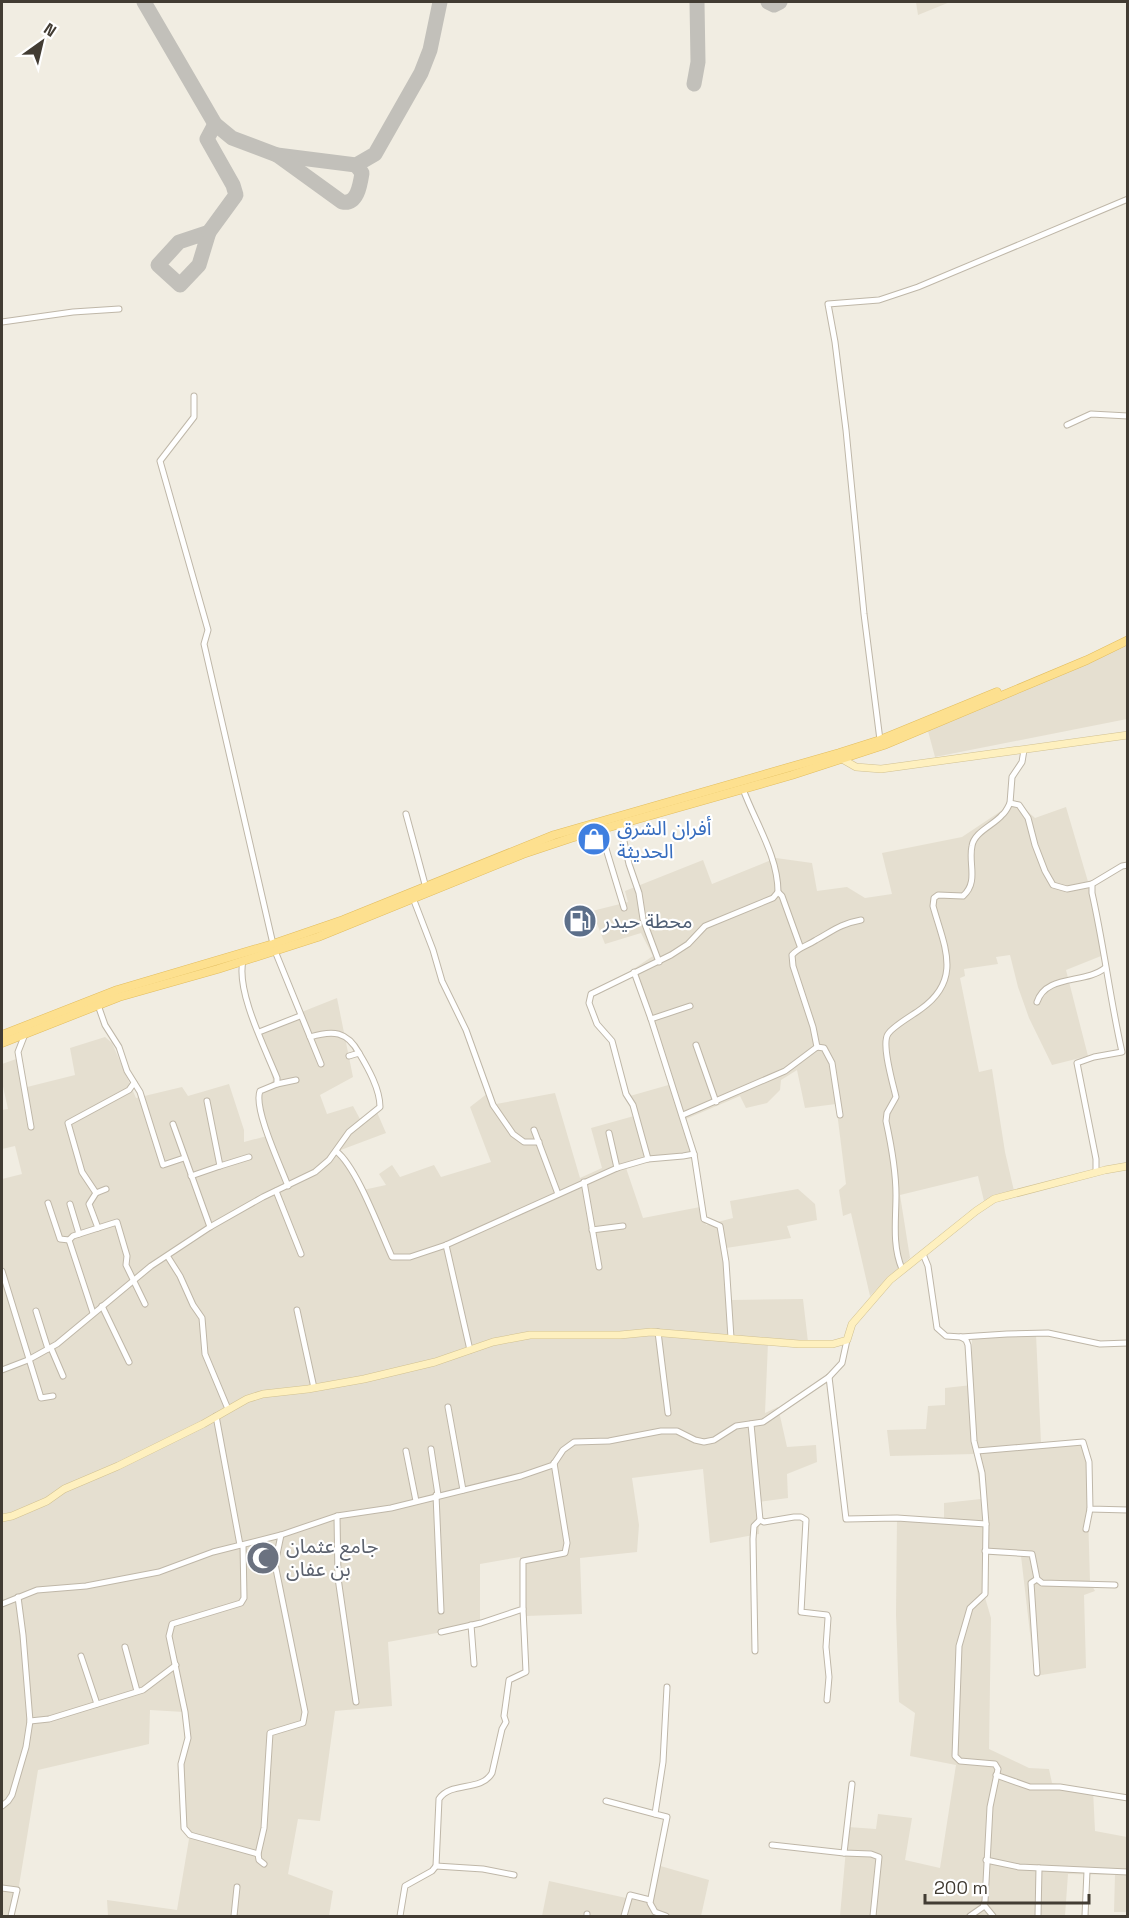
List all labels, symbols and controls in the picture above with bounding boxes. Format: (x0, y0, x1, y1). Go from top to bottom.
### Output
north arrow (12, 12, 72, 72)
text: N (40, 18, 60, 42)
place label: أفران الشرق الحديثة (617, 815, 711, 864)
shop icon: أفران الشرق الحديثة (576, 821, 612, 857)
fuel station icon: محطة حيدر (562, 903, 598, 939)
place label: محطة حيدر (602, 908, 693, 934)
place label: جامع عثمان بن عفان (286, 1533, 378, 1582)
mosque icon: جامع عثمان بن عفان (245, 1540, 281, 1576)
scale bar (925, 1867, 1088, 1905)
text: 200 m (934, 1876, 988, 1899)

